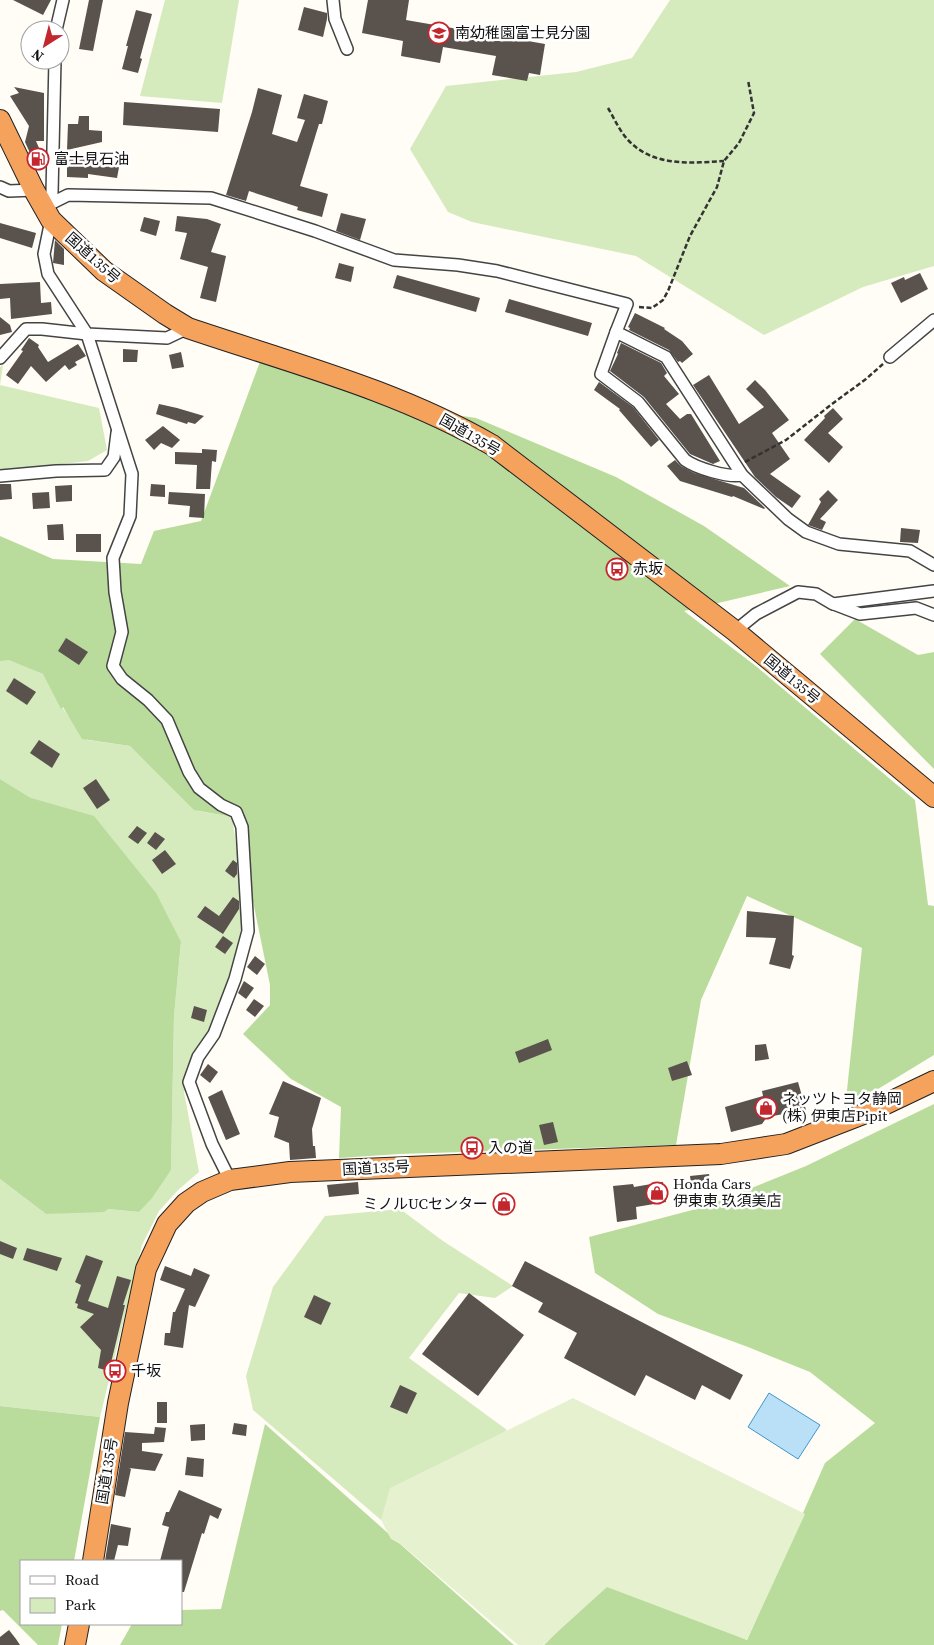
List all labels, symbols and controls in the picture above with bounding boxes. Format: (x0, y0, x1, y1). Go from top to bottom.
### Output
north arrow (20, 20, 70, 70)
school or university icon: 南幼稚園富士見分園 (427, 21, 451, 45)
place label: 南幼稚園富士見分園 (455, 22, 590, 43)
text: N (27, 44, 47, 67)
fuel station icon: 富士見石油 (26, 147, 50, 171)
place label: 富士見石油 (54, 148, 129, 169)
street label: 国道135号 (61, 227, 125, 288)
street label: 国道135号 (436, 409, 505, 461)
bus stop icon: 赤坂 (605, 557, 629, 581)
place label: 赤坂 (633, 558, 663, 579)
street label: 国道135号 (760, 649, 825, 708)
place label: ネッツトヨタ静岡 (株) 伊東店Pipit (782, 1088, 902, 1126)
shop icon: ネッツトヨタ静岡 (株) 伊東店Pipit (754, 1096, 778, 1120)
bus stop icon: 入の道 (460, 1136, 484, 1160)
place label: 入の道 (488, 1137, 533, 1158)
street label: 国道135号 (342, 1155, 410, 1180)
place label: Honda Cars 伊東東 玖須美店 (673, 1173, 782, 1211)
shop icon: Honda Cars 伊東東 玖須美店 (645, 1181, 669, 1205)
shop icon: ミノルUCセンター (492, 1192, 516, 1216)
place label: ミノルUCセンター (363, 1193, 488, 1214)
bus stop icon: 千坂 (103, 1359, 127, 1383)
place label: 千坂 (131, 1360, 161, 1381)
street label: 国道135号 (91, 1436, 122, 1506)
legend (20, 1560, 182, 1625)
text: Road (65, 1569, 99, 1590)
text: Park (65, 1594, 97, 1615)

